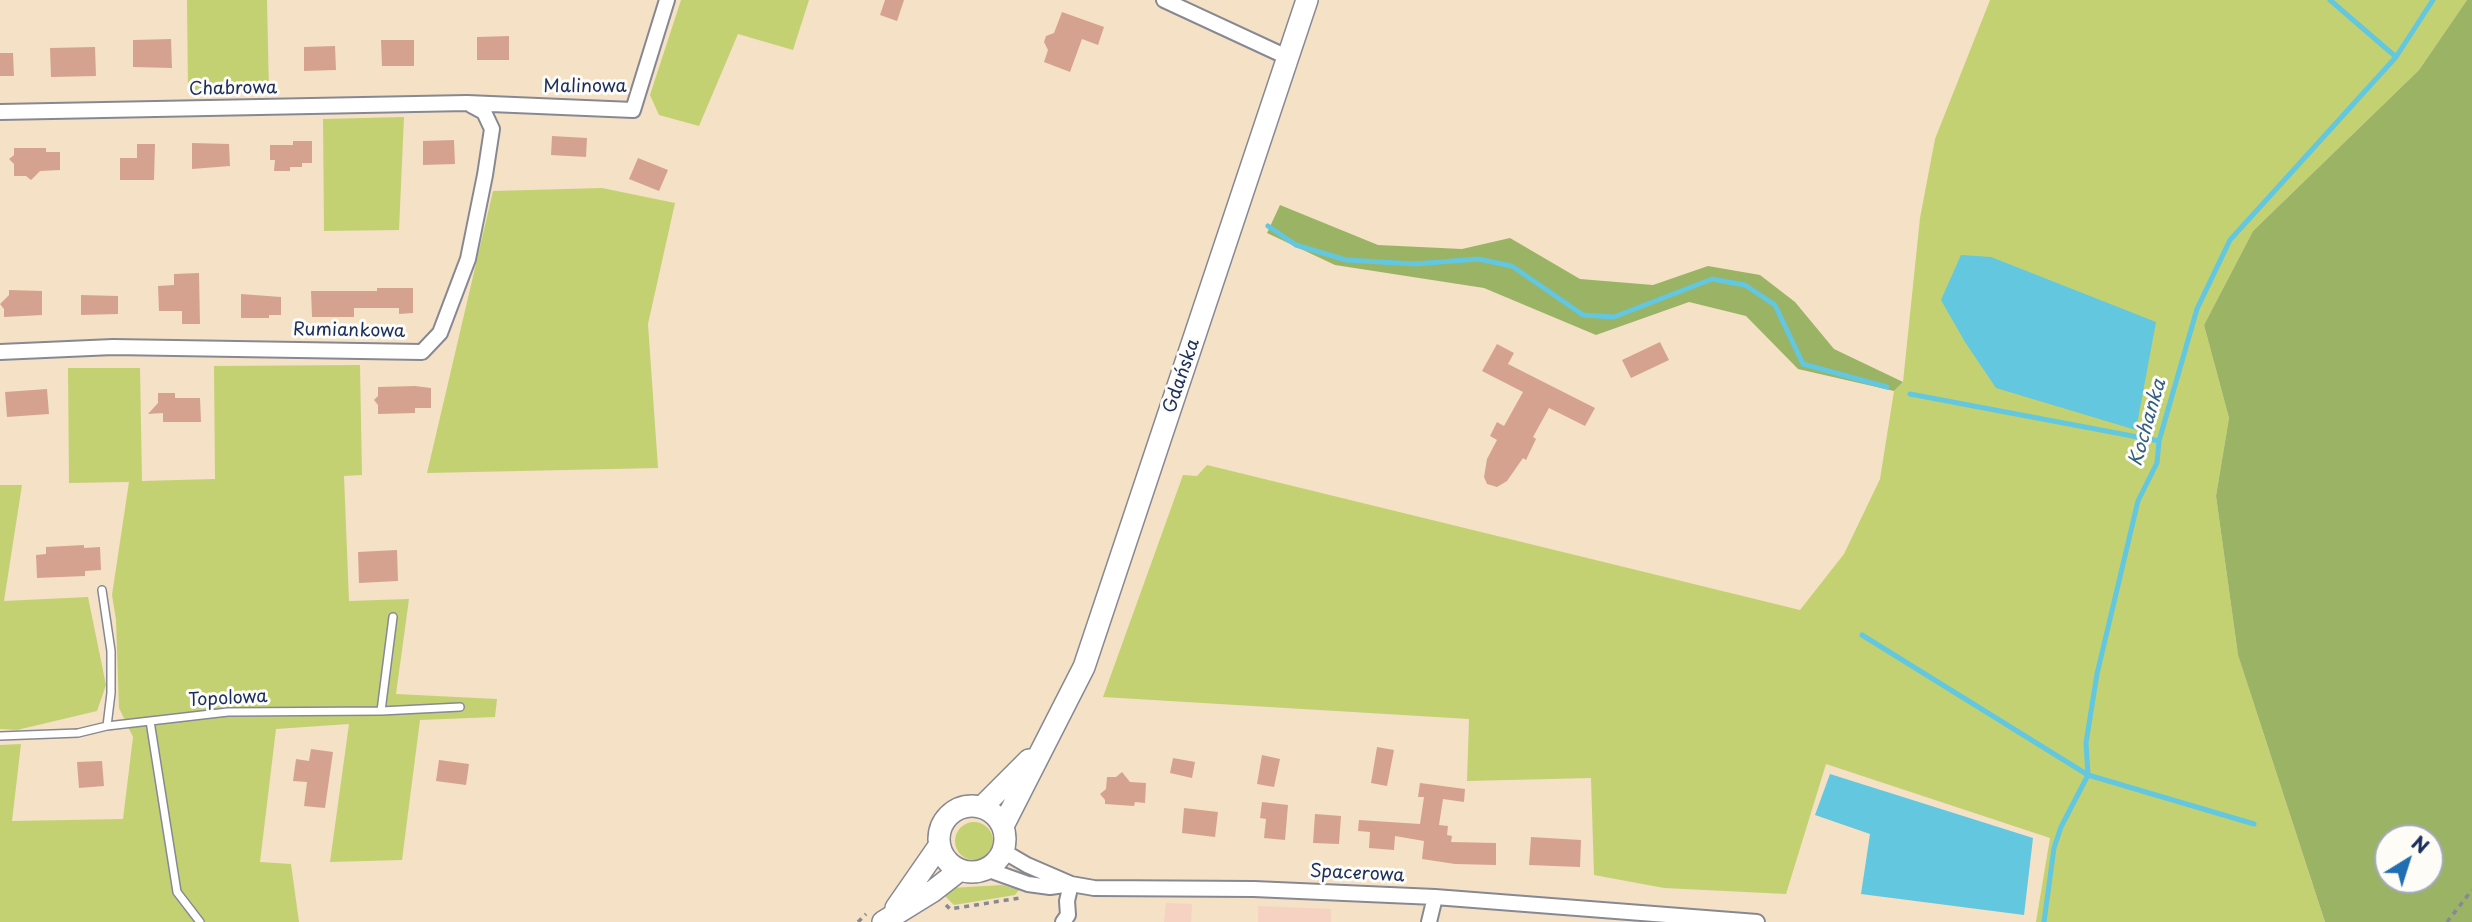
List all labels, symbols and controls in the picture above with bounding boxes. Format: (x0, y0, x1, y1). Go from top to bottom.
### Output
street label: Malinowa (543, 76, 627, 98)
street label: Chabrowa (189, 77, 277, 101)
street label: Rumiankowa (293, 319, 405, 343)
street label: Gdańska (1159, 336, 1205, 416)
water label: Kochanka (2125, 377, 2171, 469)
street label: Topolowa (188, 686, 268, 712)
north arrow (2374, 824, 2444, 894)
text: N (2406, 828, 2435, 860)
street label: Spacerowa (1309, 861, 1405, 887)

